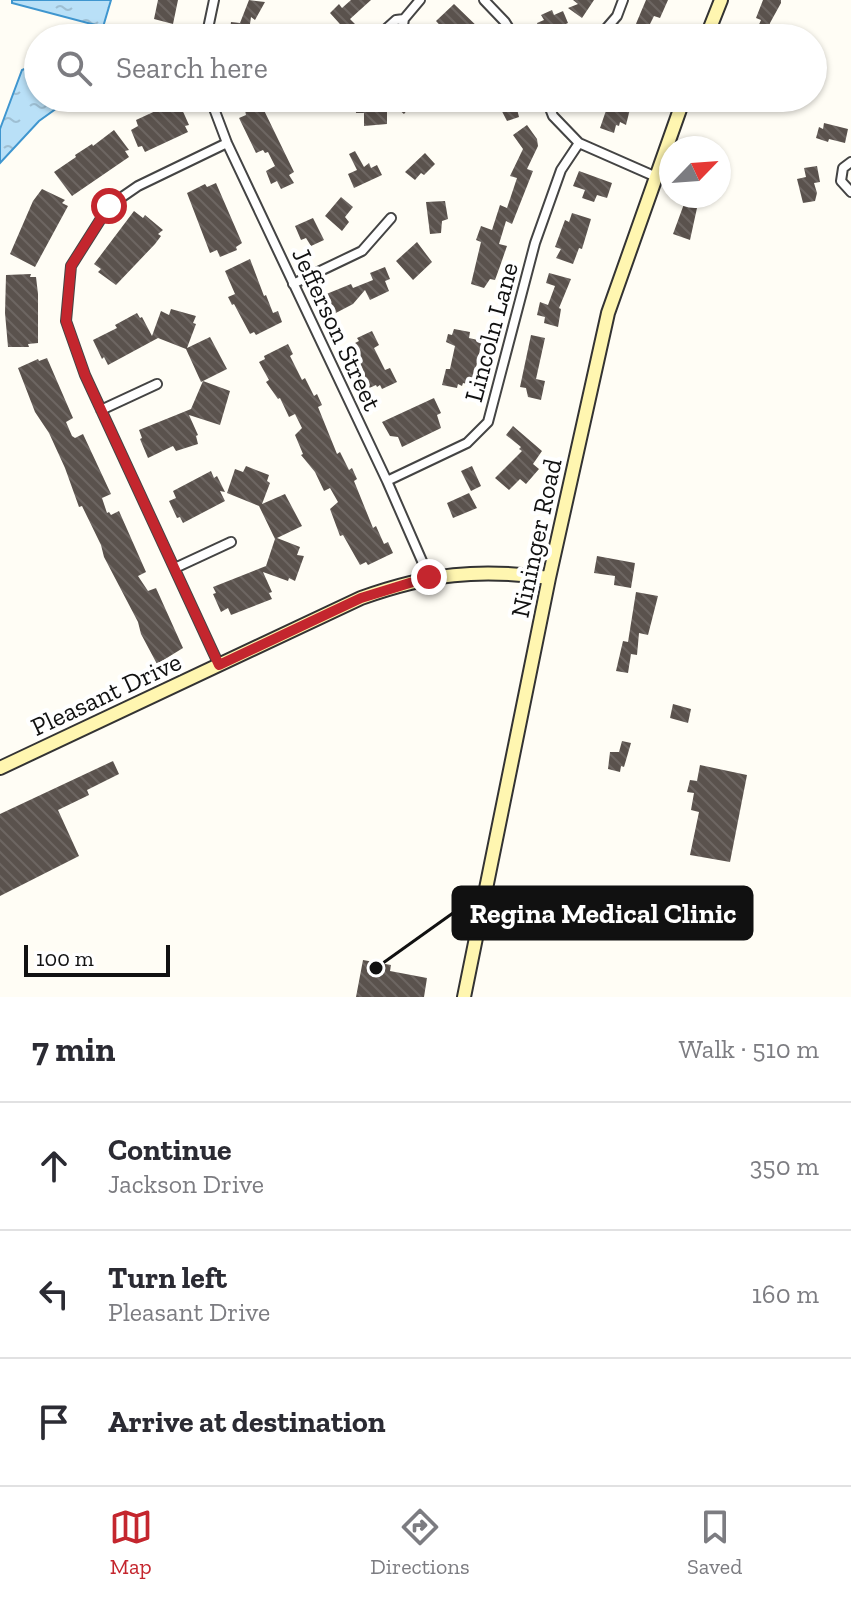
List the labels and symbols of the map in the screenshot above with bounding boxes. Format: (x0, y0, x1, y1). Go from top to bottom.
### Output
north arrow (659, 136, 731, 208)
route start (91, 188, 127, 224)
street label: Jefferson Street (285, 242, 389, 416)
street label: Lincoln Lane (457, 259, 525, 405)
street label: Nininger Road (504, 455, 568, 621)
route end (411, 559, 447, 595)
street label: Pleasant Drive (26, 645, 186, 743)
callout: Regina Medical Clinic (453, 887, 752, 939)
text: Regina Medical Clinic (469, 897, 737, 930)
scale bar (24, 941, 170, 977)

